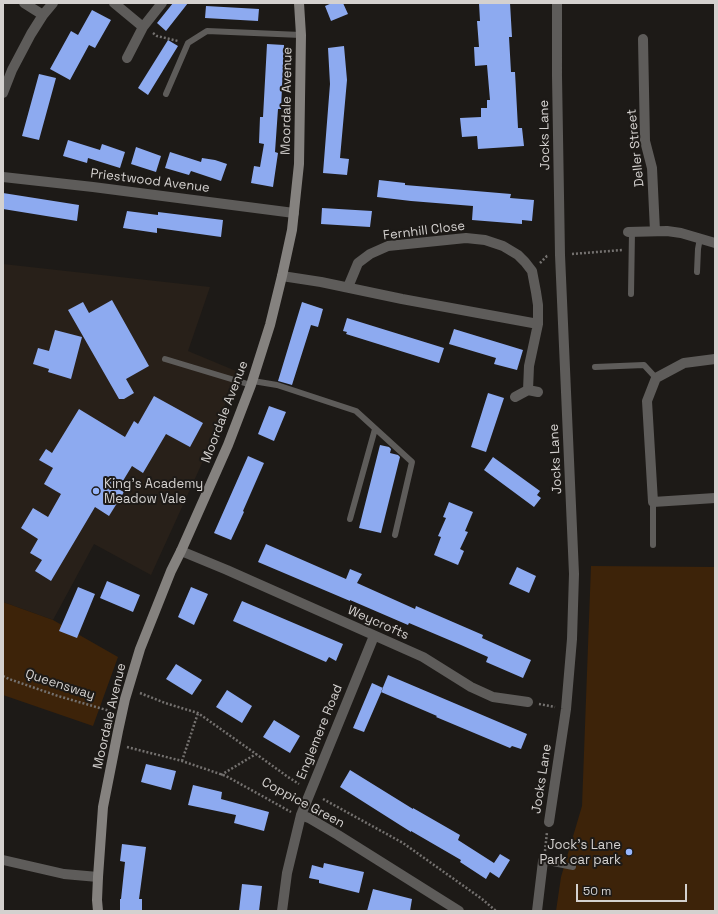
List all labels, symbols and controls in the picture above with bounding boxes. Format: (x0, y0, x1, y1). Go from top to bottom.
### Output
street label: Moordale Avenue (278, 47, 296, 155)
street label: Jocks Lane (537, 100, 553, 170)
street label: Deller Street (624, 108, 648, 188)
street label: Priestwood Avenue (89, 166, 211, 196)
street label: Fernhill Close (382, 218, 466, 244)
street label: Moordale Avenue (198, 359, 252, 465)
street label: Jocks Lane (546, 423, 566, 495)
place label: King's Academy Meadow Vale (104, 476, 203, 507)
marker: King's Academy Meadow Vale (91, 486, 101, 496)
street label: Weycrofts (345, 603, 411, 643)
street label: Moordale Avenue (90, 662, 130, 770)
street label: Queensway (23, 666, 97, 704)
street label: Englemere Road (294, 682, 346, 782)
street label: Jocks Lane (529, 743, 555, 815)
street label: Coppice Green (259, 775, 347, 831)
place label: Jock's Lane Park car park (539, 837, 621, 868)
marker: Jock's Lane Park car park (624, 847, 634, 857)
scale bar (578, 876, 689, 902)
text: 50 m (583, 883, 611, 899)

